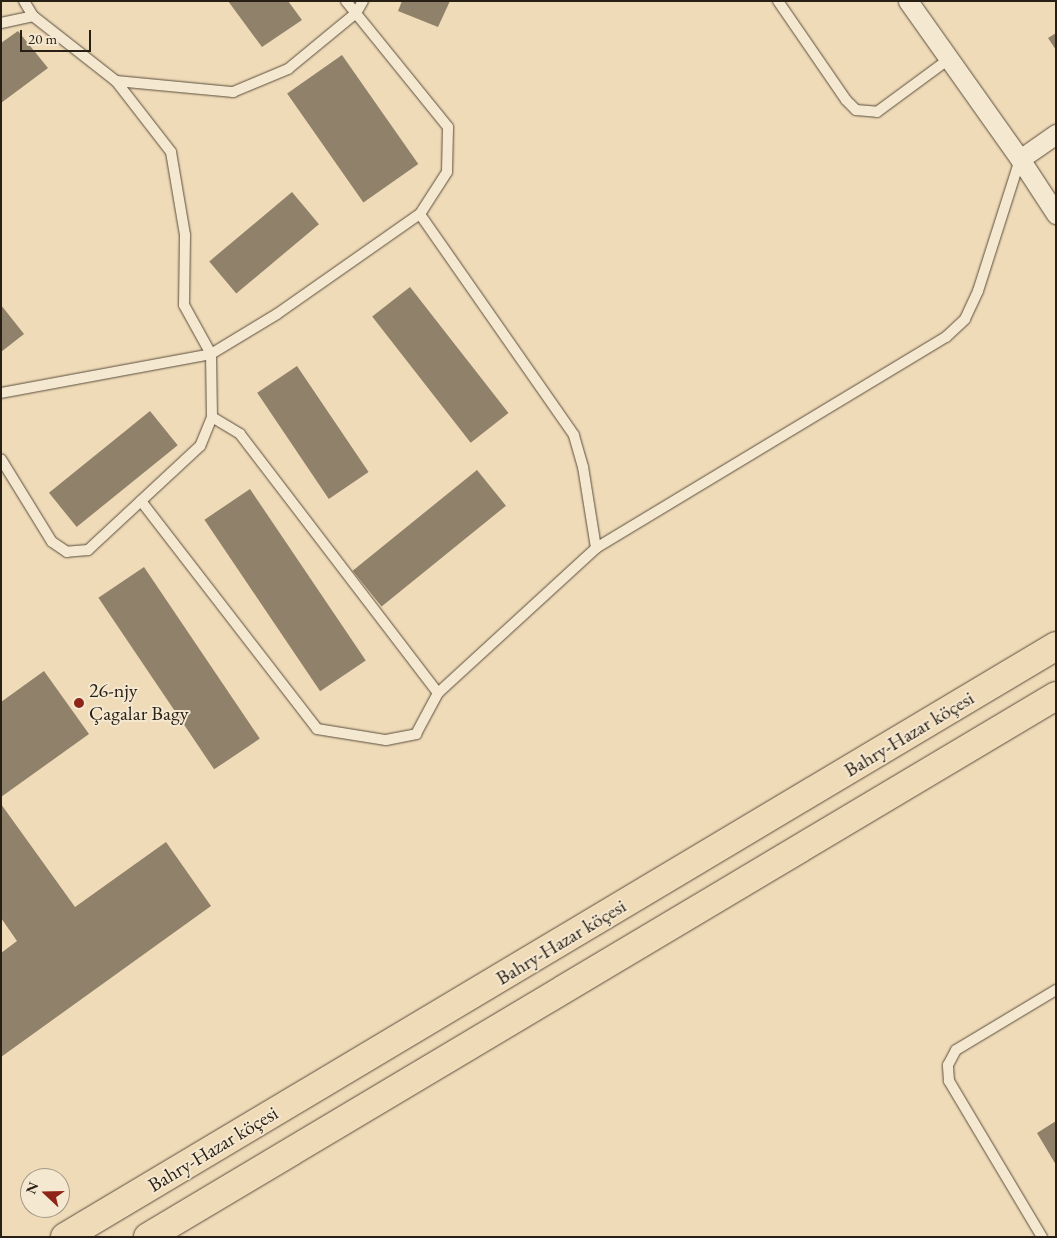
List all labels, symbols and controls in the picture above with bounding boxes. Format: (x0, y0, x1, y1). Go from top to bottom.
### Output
scale bar (22, 20, 94, 52)
text: 20 m (28, 29, 57, 48)
place label: 26-njy Çagalar Bagy (89, 679, 188, 726)
street label: Bahry-Hazar köçesi (840, 686, 978, 782)
marker: 26-njy Çagalar Bagy (73, 697, 85, 709)
street label: Bahry-Hazar köçesi (492, 894, 630, 990)
street label: Bahry-Hazar köçesi (144, 1101, 282, 1197)
north arrow (20, 1168, 70, 1218)
text: N (21, 1179, 42, 1197)

